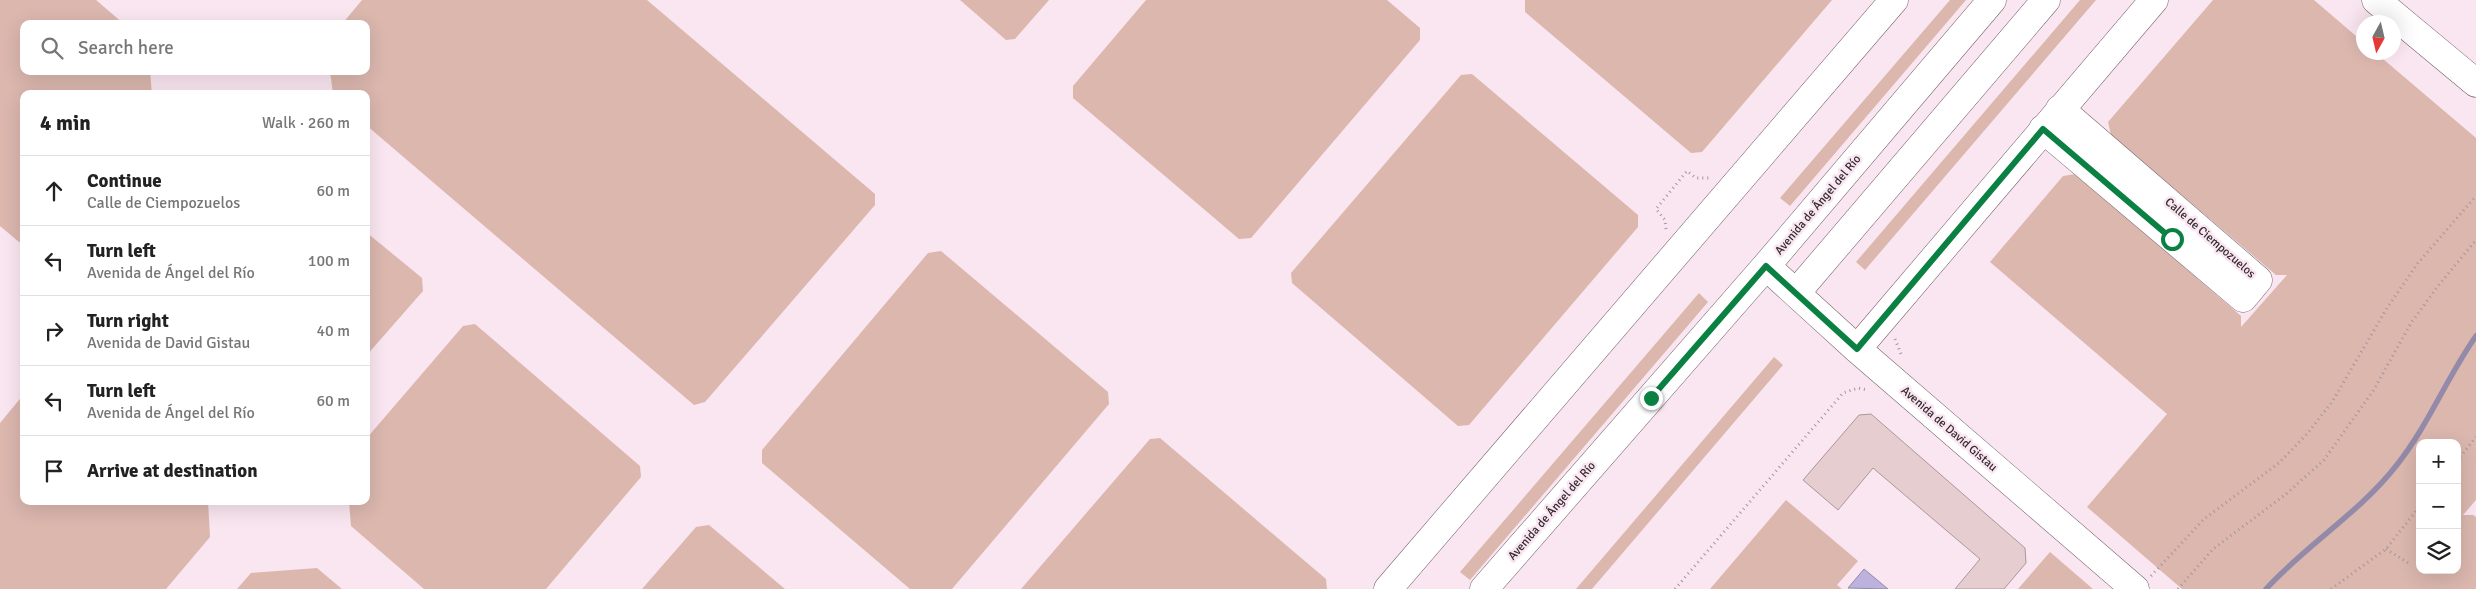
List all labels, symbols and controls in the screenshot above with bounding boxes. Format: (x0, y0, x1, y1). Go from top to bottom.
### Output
north arrow (2356, 15, 2401, 60)
search box (20, 20, 370, 75)
icon: search (38, 34, 66, 62)
text: Search here (78, 36, 174, 60)
text: 4 min (40, 110, 91, 136)
text: Walk · 260 m (262, 113, 350, 133)
street label: Avenida de Ángel del Río (1772, 152, 1864, 258)
text: Continue (87, 169, 162, 193)
icon: ahead (40, 177, 68, 205)
text: 60 m (316, 181, 350, 201)
text: Calle de Ciempozuelos (87, 193, 240, 213)
street label: Calle de Ciempozuelos (2162, 195, 2258, 281)
route start (2161, 228, 2184, 251)
text: Turn left (87, 239, 156, 263)
icon: left (40, 247, 68, 275)
text: 100 m (308, 251, 350, 271)
text: Avenida de Ángel del Río (87, 263, 255, 283)
text: Turn right (87, 309, 169, 333)
icon: right (40, 317, 68, 345)
text: 40 m (316, 321, 350, 341)
text: Avenida de David Gistau (87, 333, 250, 353)
text: Turn left (87, 379, 156, 403)
street label: Avenida de David Gistau (1898, 383, 2000, 475)
icon: left (40, 387, 68, 415)
route end (1640, 387, 1663, 410)
text: 60 m (316, 391, 350, 411)
text: Avenida de Ángel del Río (87, 403, 255, 423)
map controls (2416, 439, 2461, 574)
button: + (2416, 439, 2461, 484)
icon: arrive (40, 457, 68, 485)
text: Arrive at destination (87, 459, 258, 483)
street label: Avenida de Ángel del Río (1505, 459, 1599, 563)
button: − (2416, 484, 2461, 529)
button: layers (2416, 529, 2461, 574)

